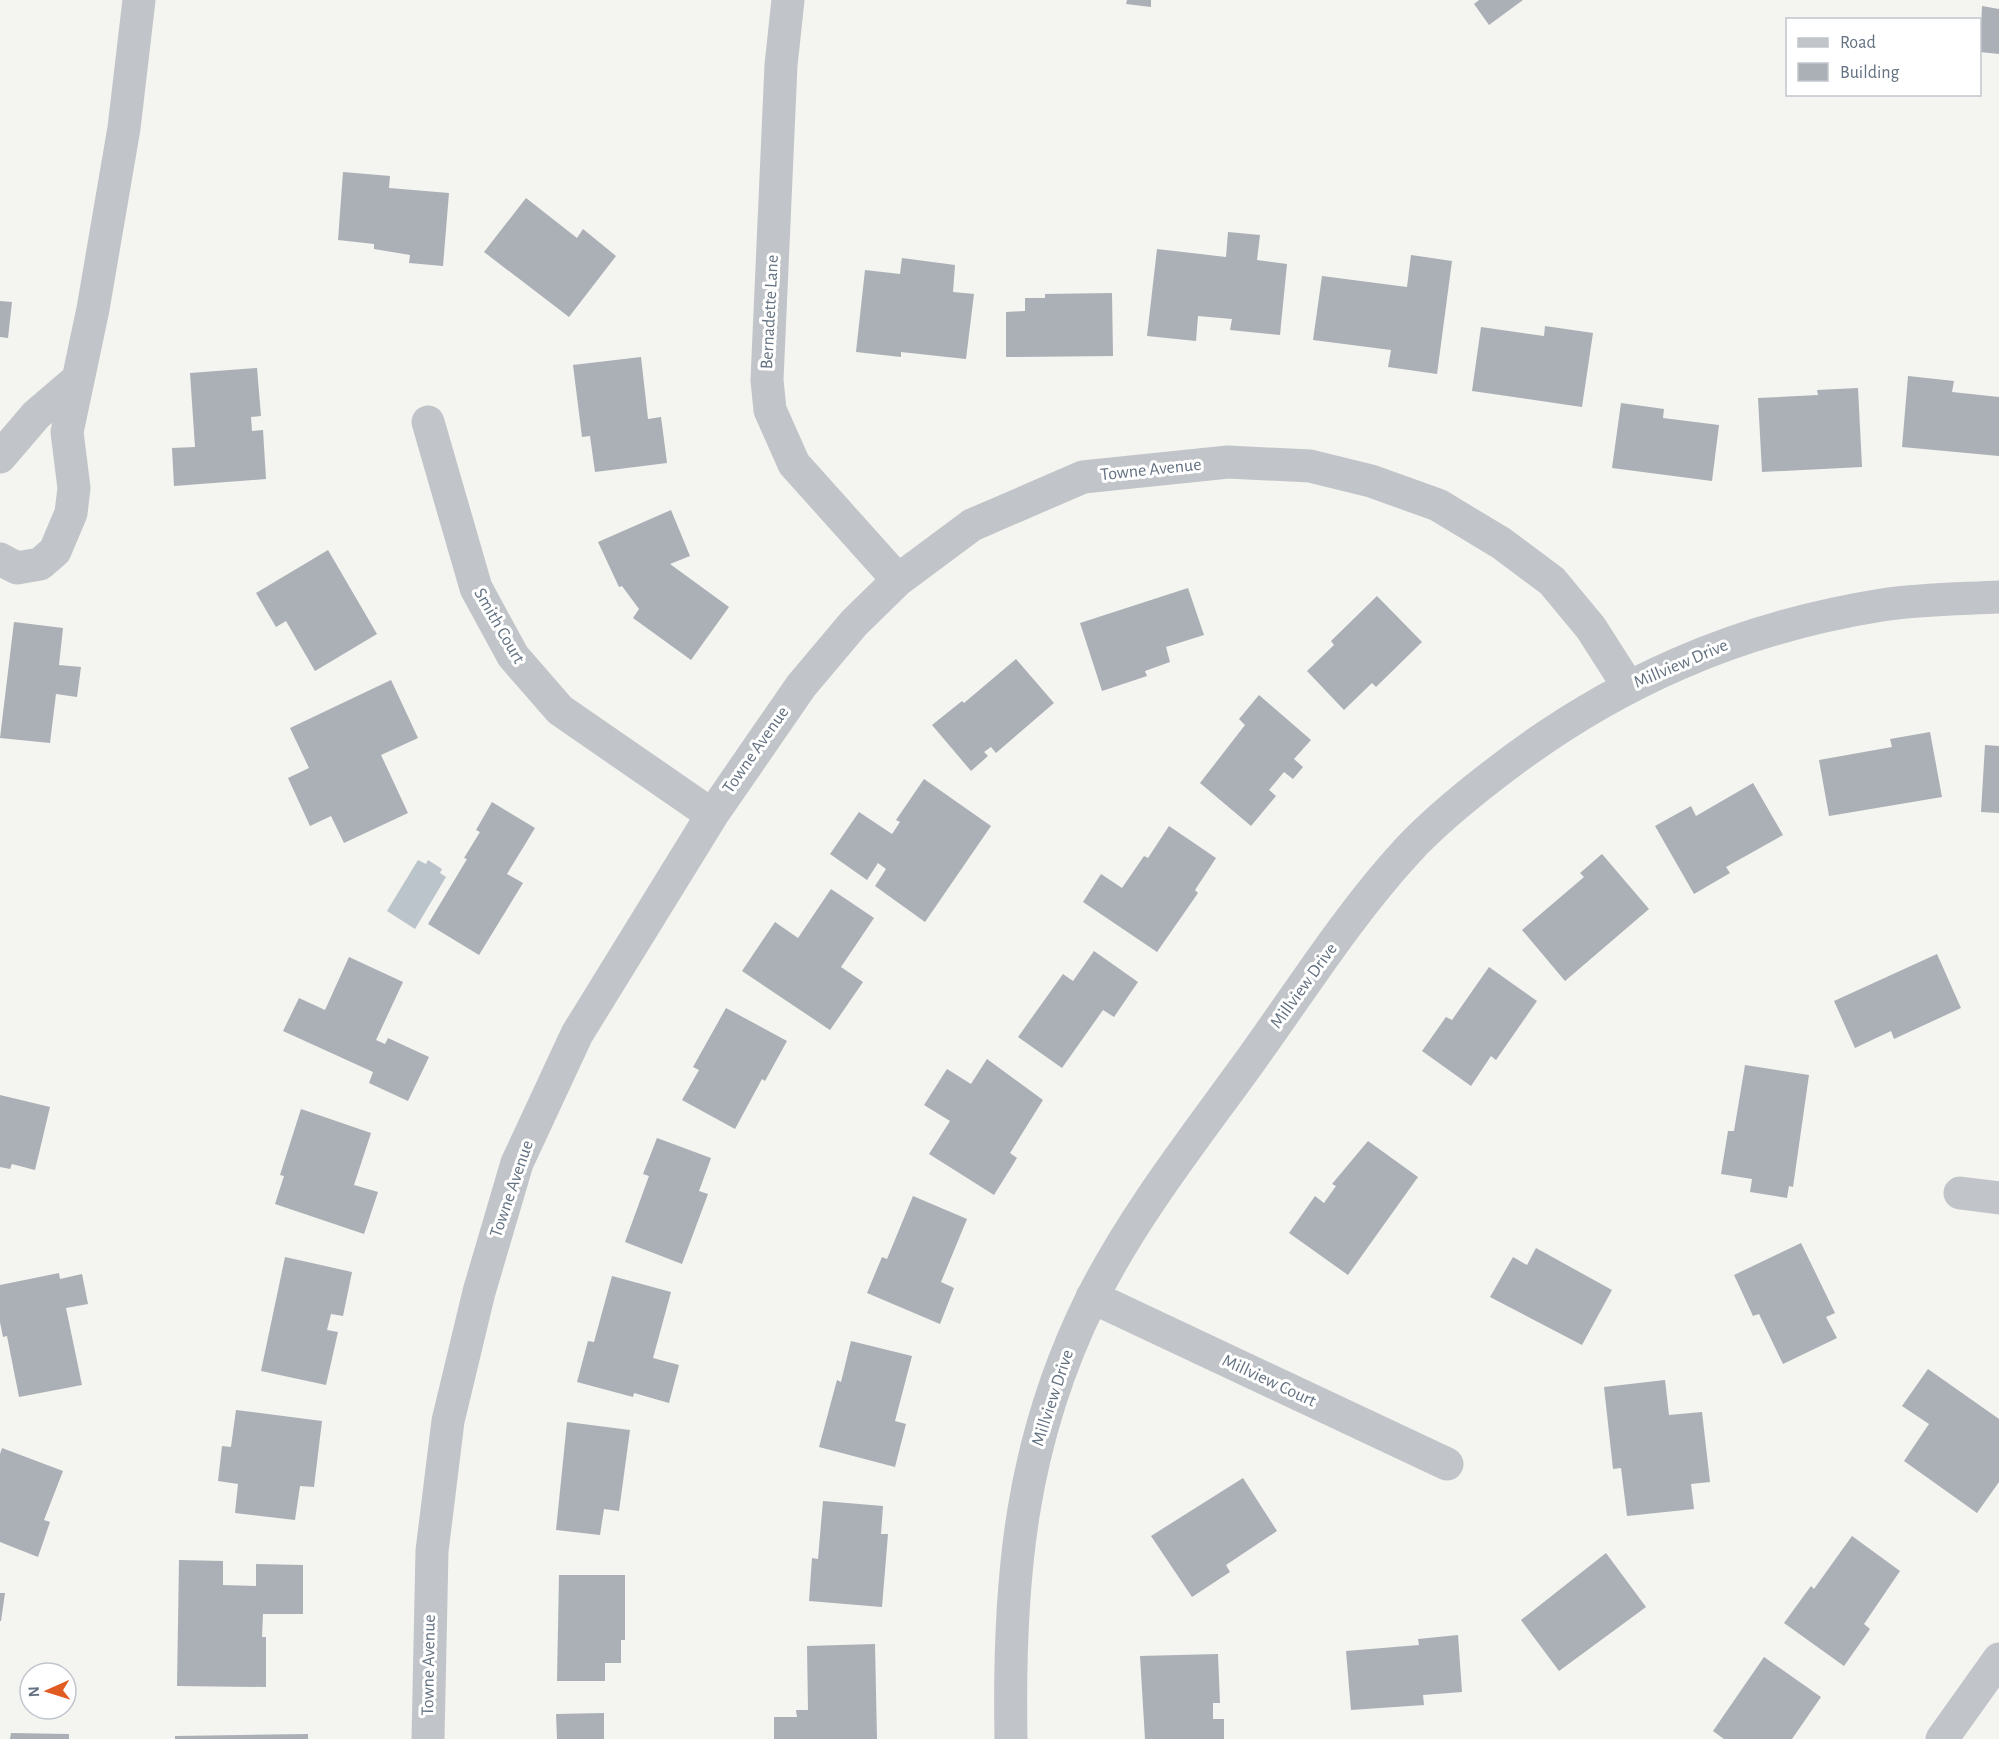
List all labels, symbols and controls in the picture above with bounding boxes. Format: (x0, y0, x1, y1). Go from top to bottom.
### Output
legend (1786, 18, 1981, 96)
text: Road (1840, 34, 1876, 52)
text: Building (1840, 64, 1900, 82)
street label: Bernadette Lane (758, 254, 782, 370)
street label: Towne Avenue (1100, 456, 1202, 484)
street label: Smith Court (470, 585, 528, 667)
street label: Millview Drive (1631, 636, 1731, 692)
street label: Towne Avenue (720, 703, 792, 797)
street label: Millview Drive (1267, 940, 1341, 1032)
street label: Towne Avenue (487, 1138, 537, 1240)
street label: Millview Drive (1029, 1348, 1077, 1448)
street label: Millview Court (1219, 1351, 1319, 1411)
street label: Towne Avenue (419, 1614, 439, 1716)
north arrow (18, 1661, 78, 1721)
text: N (26, 1686, 42, 1698)

